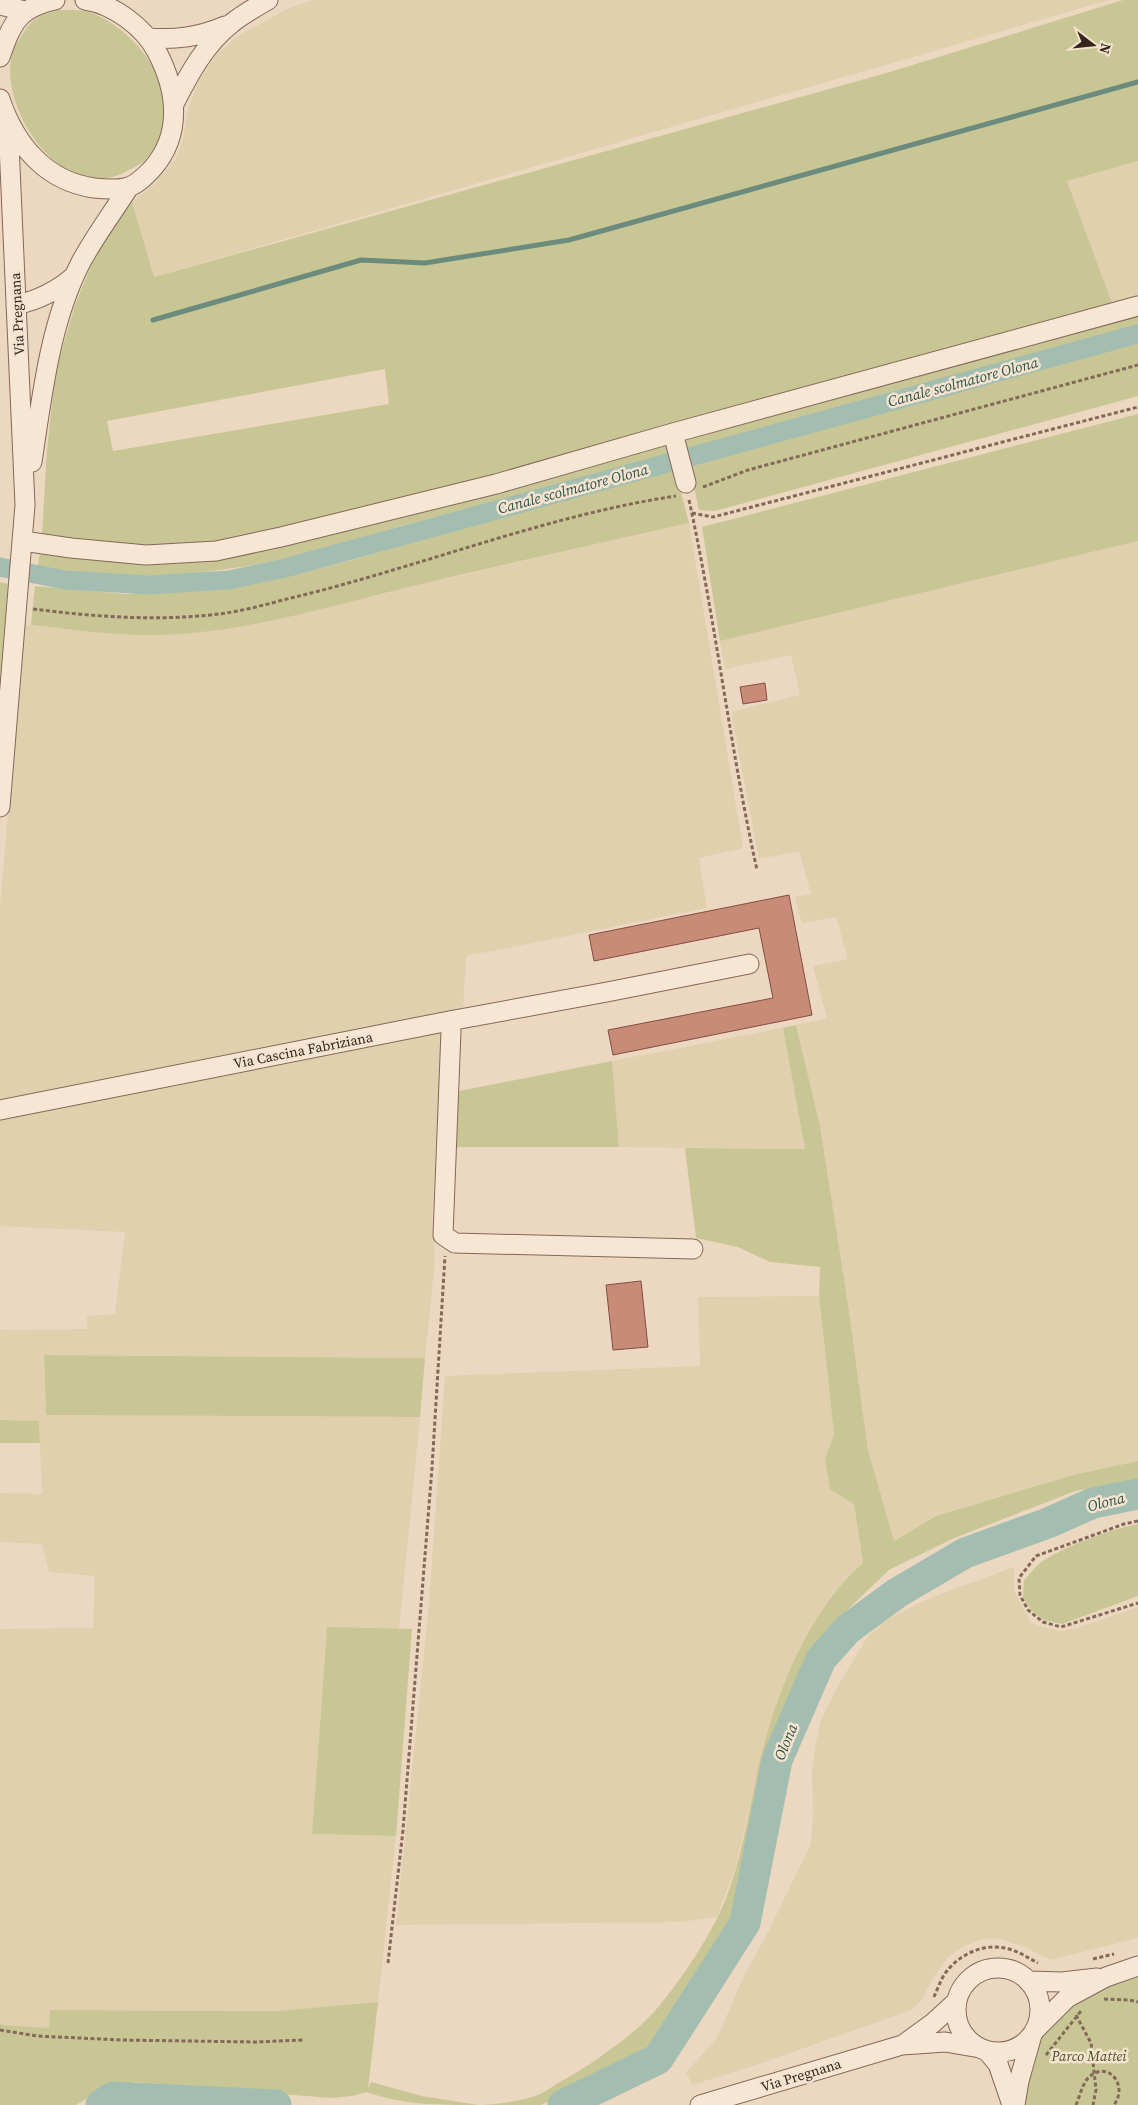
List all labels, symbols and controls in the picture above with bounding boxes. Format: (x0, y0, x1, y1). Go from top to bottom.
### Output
north arrow (1068, 20, 1118, 70)
text: N (1094, 41, 1117, 56)
street label: Via Pregnana (5, 271, 29, 356)
water label: Canale scolmatore Olona (885, 351, 1040, 412)
water label: Canale scolmatore Olona (495, 458, 650, 519)
street label: Via Cascina Fabriziana (232, 1027, 375, 1073)
water label: Olona (1085, 1487, 1127, 1516)
water label: Olona (769, 1720, 802, 1763)
park label: Parco Mattei (1051, 2046, 1127, 2066)
street label: Via Pregnana (758, 2053, 844, 2097)

